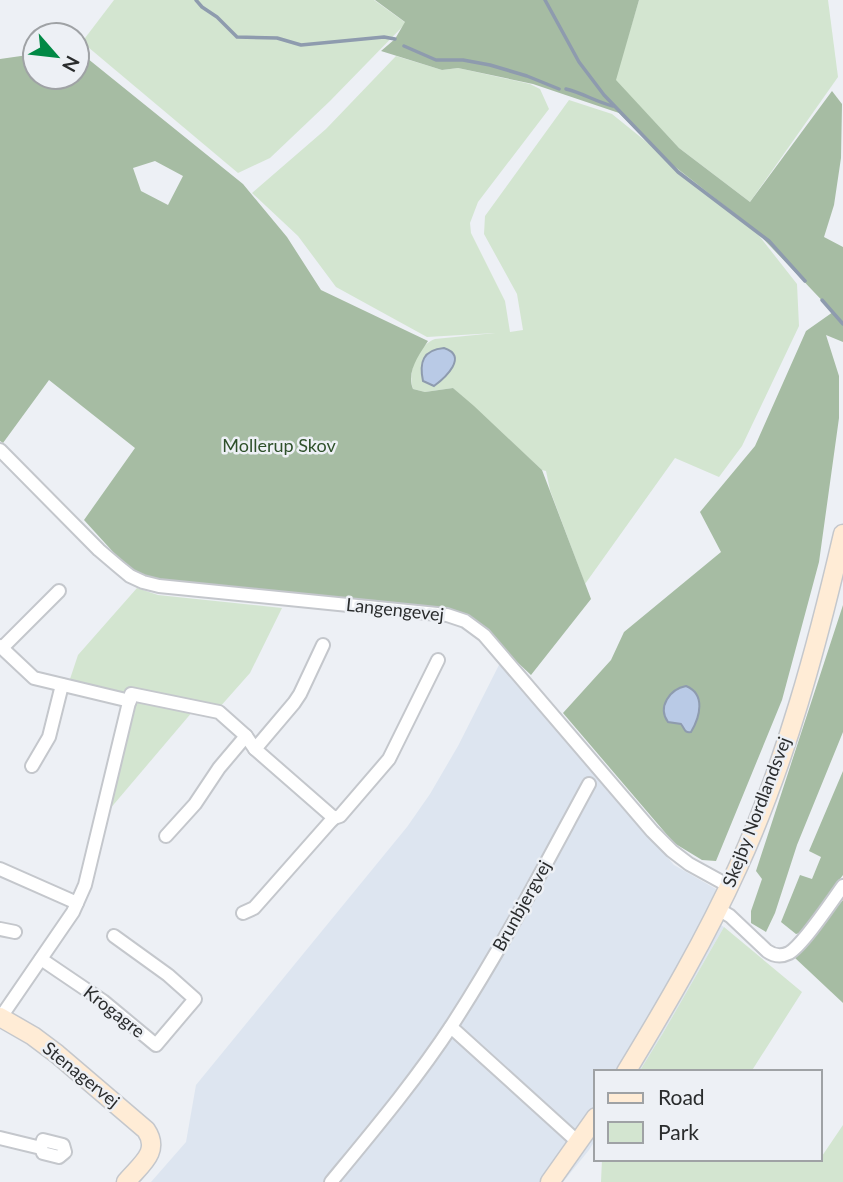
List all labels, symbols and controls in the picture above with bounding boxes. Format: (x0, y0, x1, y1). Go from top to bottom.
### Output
north arrow (21, 21, 91, 91)
text: N (58, 52, 85, 76)
park label: Mollerup Skov (222, 434, 336, 456)
street label: Langengevej (345, 593, 445, 625)
street label: Skejby Nordlandsvej (717, 733, 795, 890)
street label: Brunbjergvej (487, 856, 555, 955)
street label: Krogagre (80, 980, 150, 1042)
street label: Stenagervej (39, 1037, 124, 1112)
legend (594, 1070, 822, 1161)
text: Road (658, 1084, 705, 1109)
text: Park (658, 1119, 699, 1144)

